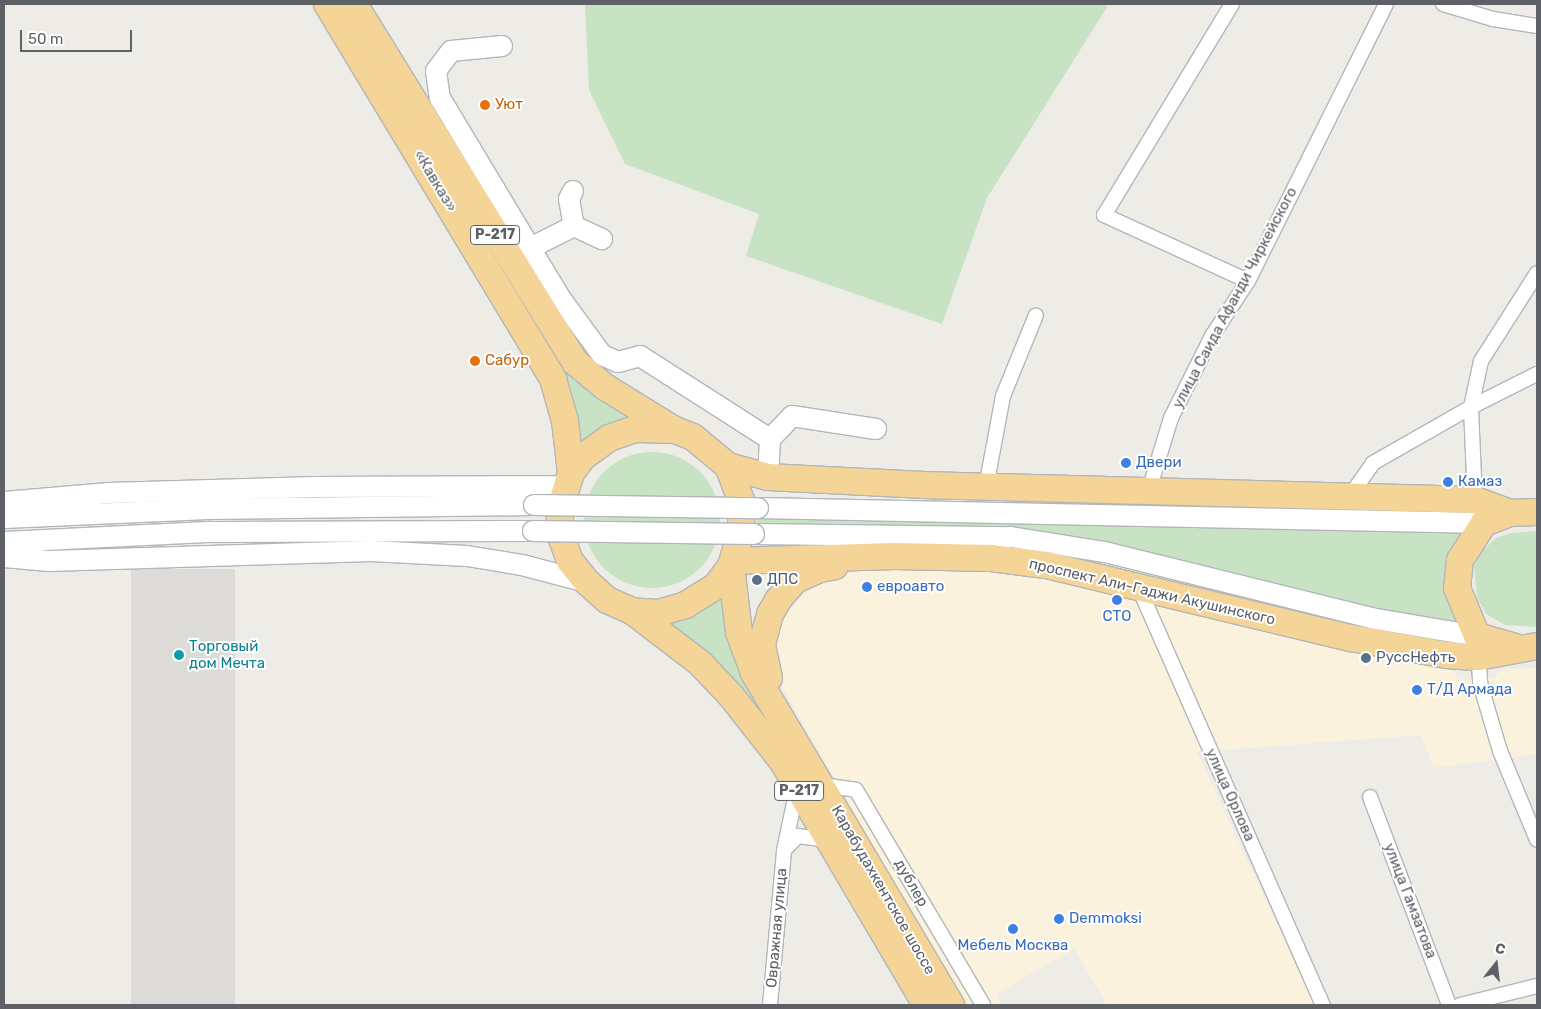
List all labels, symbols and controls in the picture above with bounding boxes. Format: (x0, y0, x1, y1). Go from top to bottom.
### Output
scale bar (22, 20, 135, 52)
text: 50 m (28, 30, 63, 48)
place label: Уют (495, 96, 523, 114)
marker: Уют (479, 99, 491, 111)
street label: «Кавказ» (410, 147, 460, 215)
street label: улица Саида Афанди Чиркейского (1169, 184, 1301, 412)
road number: Р-217 (470, 224, 520, 246)
place label: Сабур (485, 352, 529, 370)
marker: Сабур (469, 355, 481, 367)
place label: Двери (1136, 454, 1182, 472)
marker: Двери (1120, 457, 1132, 469)
place label: Камаз (1458, 473, 1502, 491)
marker: Камаз (1442, 476, 1454, 488)
street label: проспект Али-Гаджи Акушинского (1027, 555, 1277, 629)
place label: ДПС (767, 571, 798, 589)
marker: ДПС (751, 574, 763, 586)
place label: евроавто (877, 578, 944, 596)
marker: евроавто (861, 581, 873, 593)
marker: СТО (1111, 594, 1123, 606)
place label: СТО (1103, 608, 1131, 626)
place label: Торговый дом Мечта (189, 637, 265, 672)
marker: Торговый дом Мечта (173, 649, 185, 661)
place label: РуссНефть (1376, 649, 1455, 667)
marker: РуссНефть (1360, 652, 1372, 664)
place label: Т/Д Армада (1427, 681, 1512, 699)
marker: Т/Д Армада (1411, 684, 1423, 696)
street label: улица Орлова (1201, 746, 1259, 844)
road number: Р-217 (774, 779, 824, 802)
street label: Карабудахкентское шоссе (827, 802, 939, 978)
street label: улица Гамзатова (1380, 841, 1440, 961)
street label: дублер (890, 856, 932, 910)
street label: Овражная улица (763, 867, 791, 989)
place label: Demmoksi (1069, 910, 1142, 928)
marker: Demmoksi (1053, 913, 1065, 925)
marker: Мебель Москва (1007, 923, 1019, 935)
place label: Мебель Москва (958, 937, 1068, 955)
north arrow (1471, 939, 1521, 989)
text: С (1493, 940, 1507, 959)

